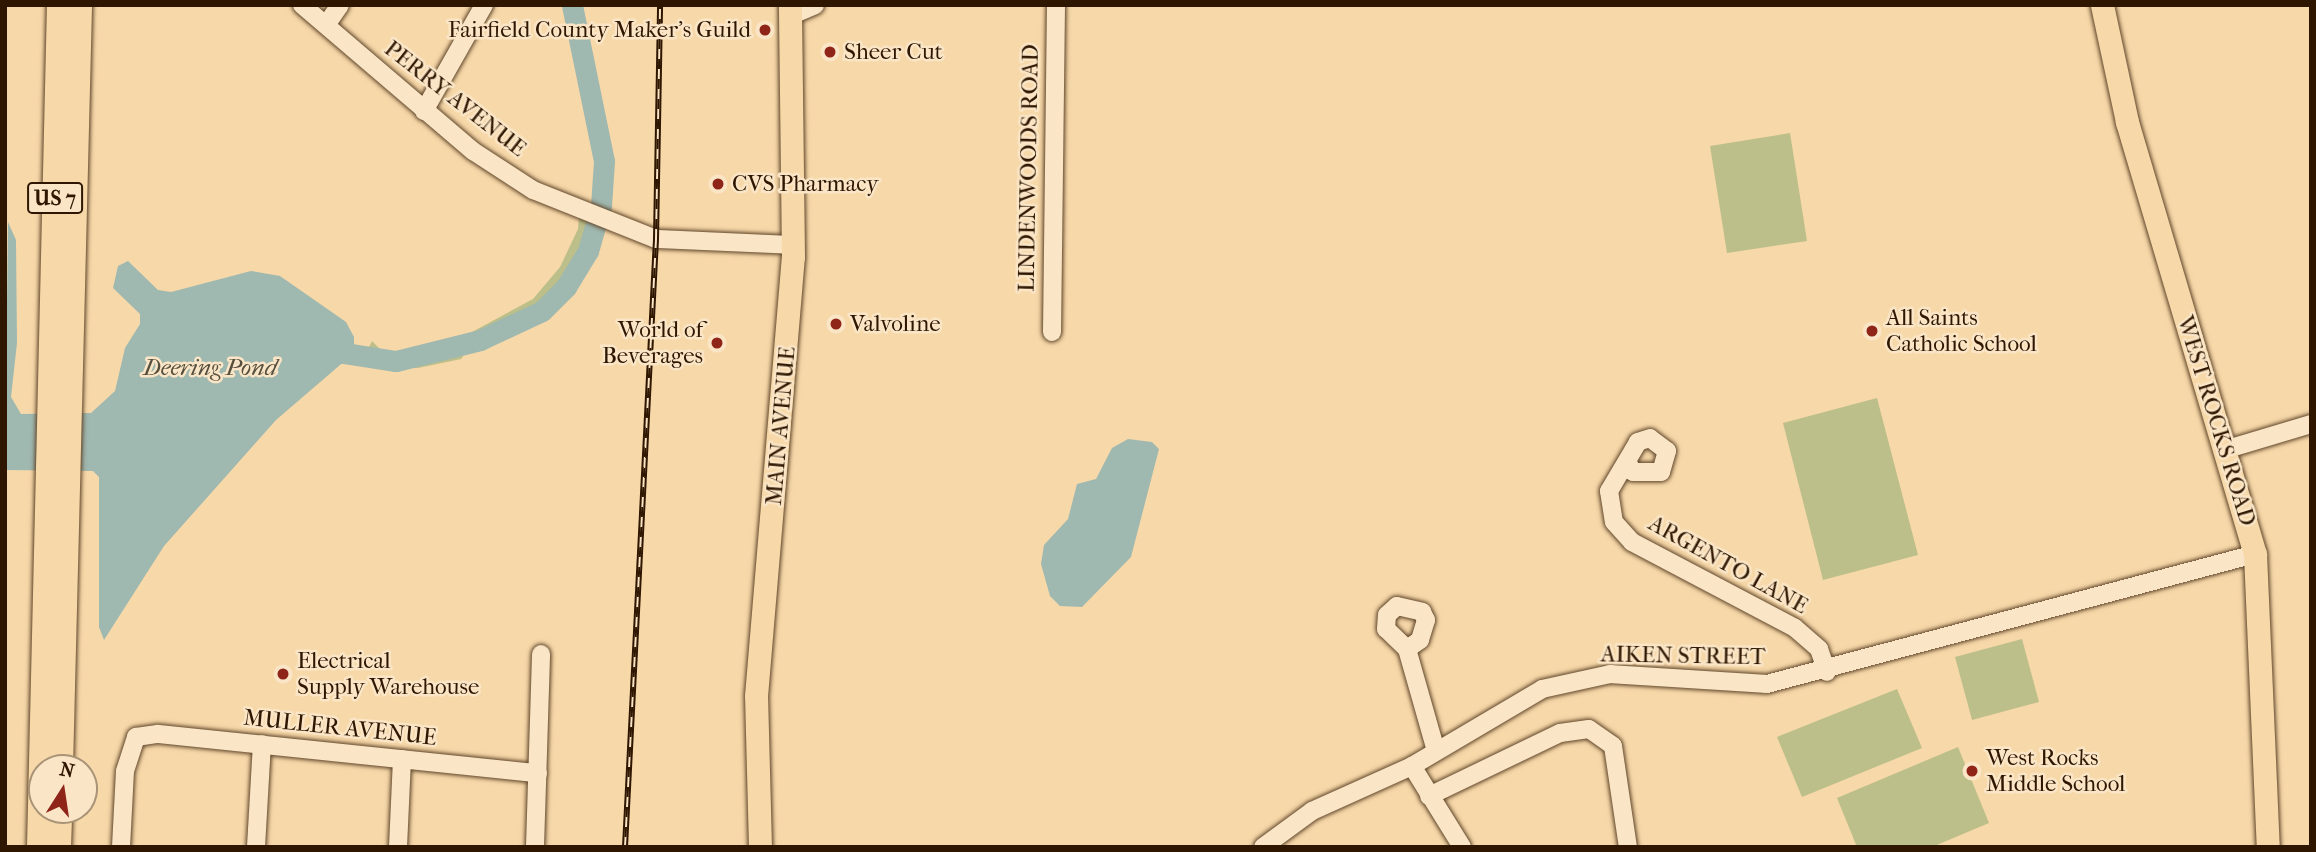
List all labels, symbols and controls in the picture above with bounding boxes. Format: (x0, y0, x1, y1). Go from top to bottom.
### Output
place label: Fairfield County Maker's Guild (448, 16, 751, 44)
marker: Fairfield County Maker's Guild (757, 22, 773, 38)
street label: PERRY AVENUE (379, 35, 531, 163)
place label: Sheer Cut (844, 38, 943, 66)
marker: Sheer Cut (822, 44, 838, 60)
street label: LINDENWOODS ROAD (1013, 44, 1045, 292)
place label: CVS Pharmacy (732, 170, 879, 198)
marker: CVS Pharmacy (710, 176, 726, 192)
road number: US 7 (27, 180, 83, 216)
place label: All Saints Catholic School (1886, 304, 2037, 358)
place label: Valvoline (850, 310, 941, 338)
street label: WEST ROCKS ROAD (2171, 313, 2261, 529)
place label: World of Beverages (602, 316, 703, 370)
marker: Valvoline (828, 316, 844, 332)
marker: All Saints Catholic School (1864, 323, 1880, 339)
marker: World of Beverages (709, 335, 725, 351)
street label: MAIN AVENUE (760, 345, 802, 507)
water label: Deering Pond (143, 354, 277, 382)
street label: ARGENTO LANE (1643, 510, 1813, 620)
street label: AIKEN STREET (1600, 641, 1766, 671)
place label: Electrical Supply Warehouse (297, 647, 479, 701)
marker: Electrical Supply Warehouse (275, 666, 291, 682)
street label: MULLER AVENUE (242, 704, 438, 752)
place label: West Rocks Middle School (1986, 744, 2125, 798)
north arrow (28, 754, 98, 824)
text: N (58, 758, 76, 783)
marker: West Rocks Middle School (1964, 763, 1980, 779)

